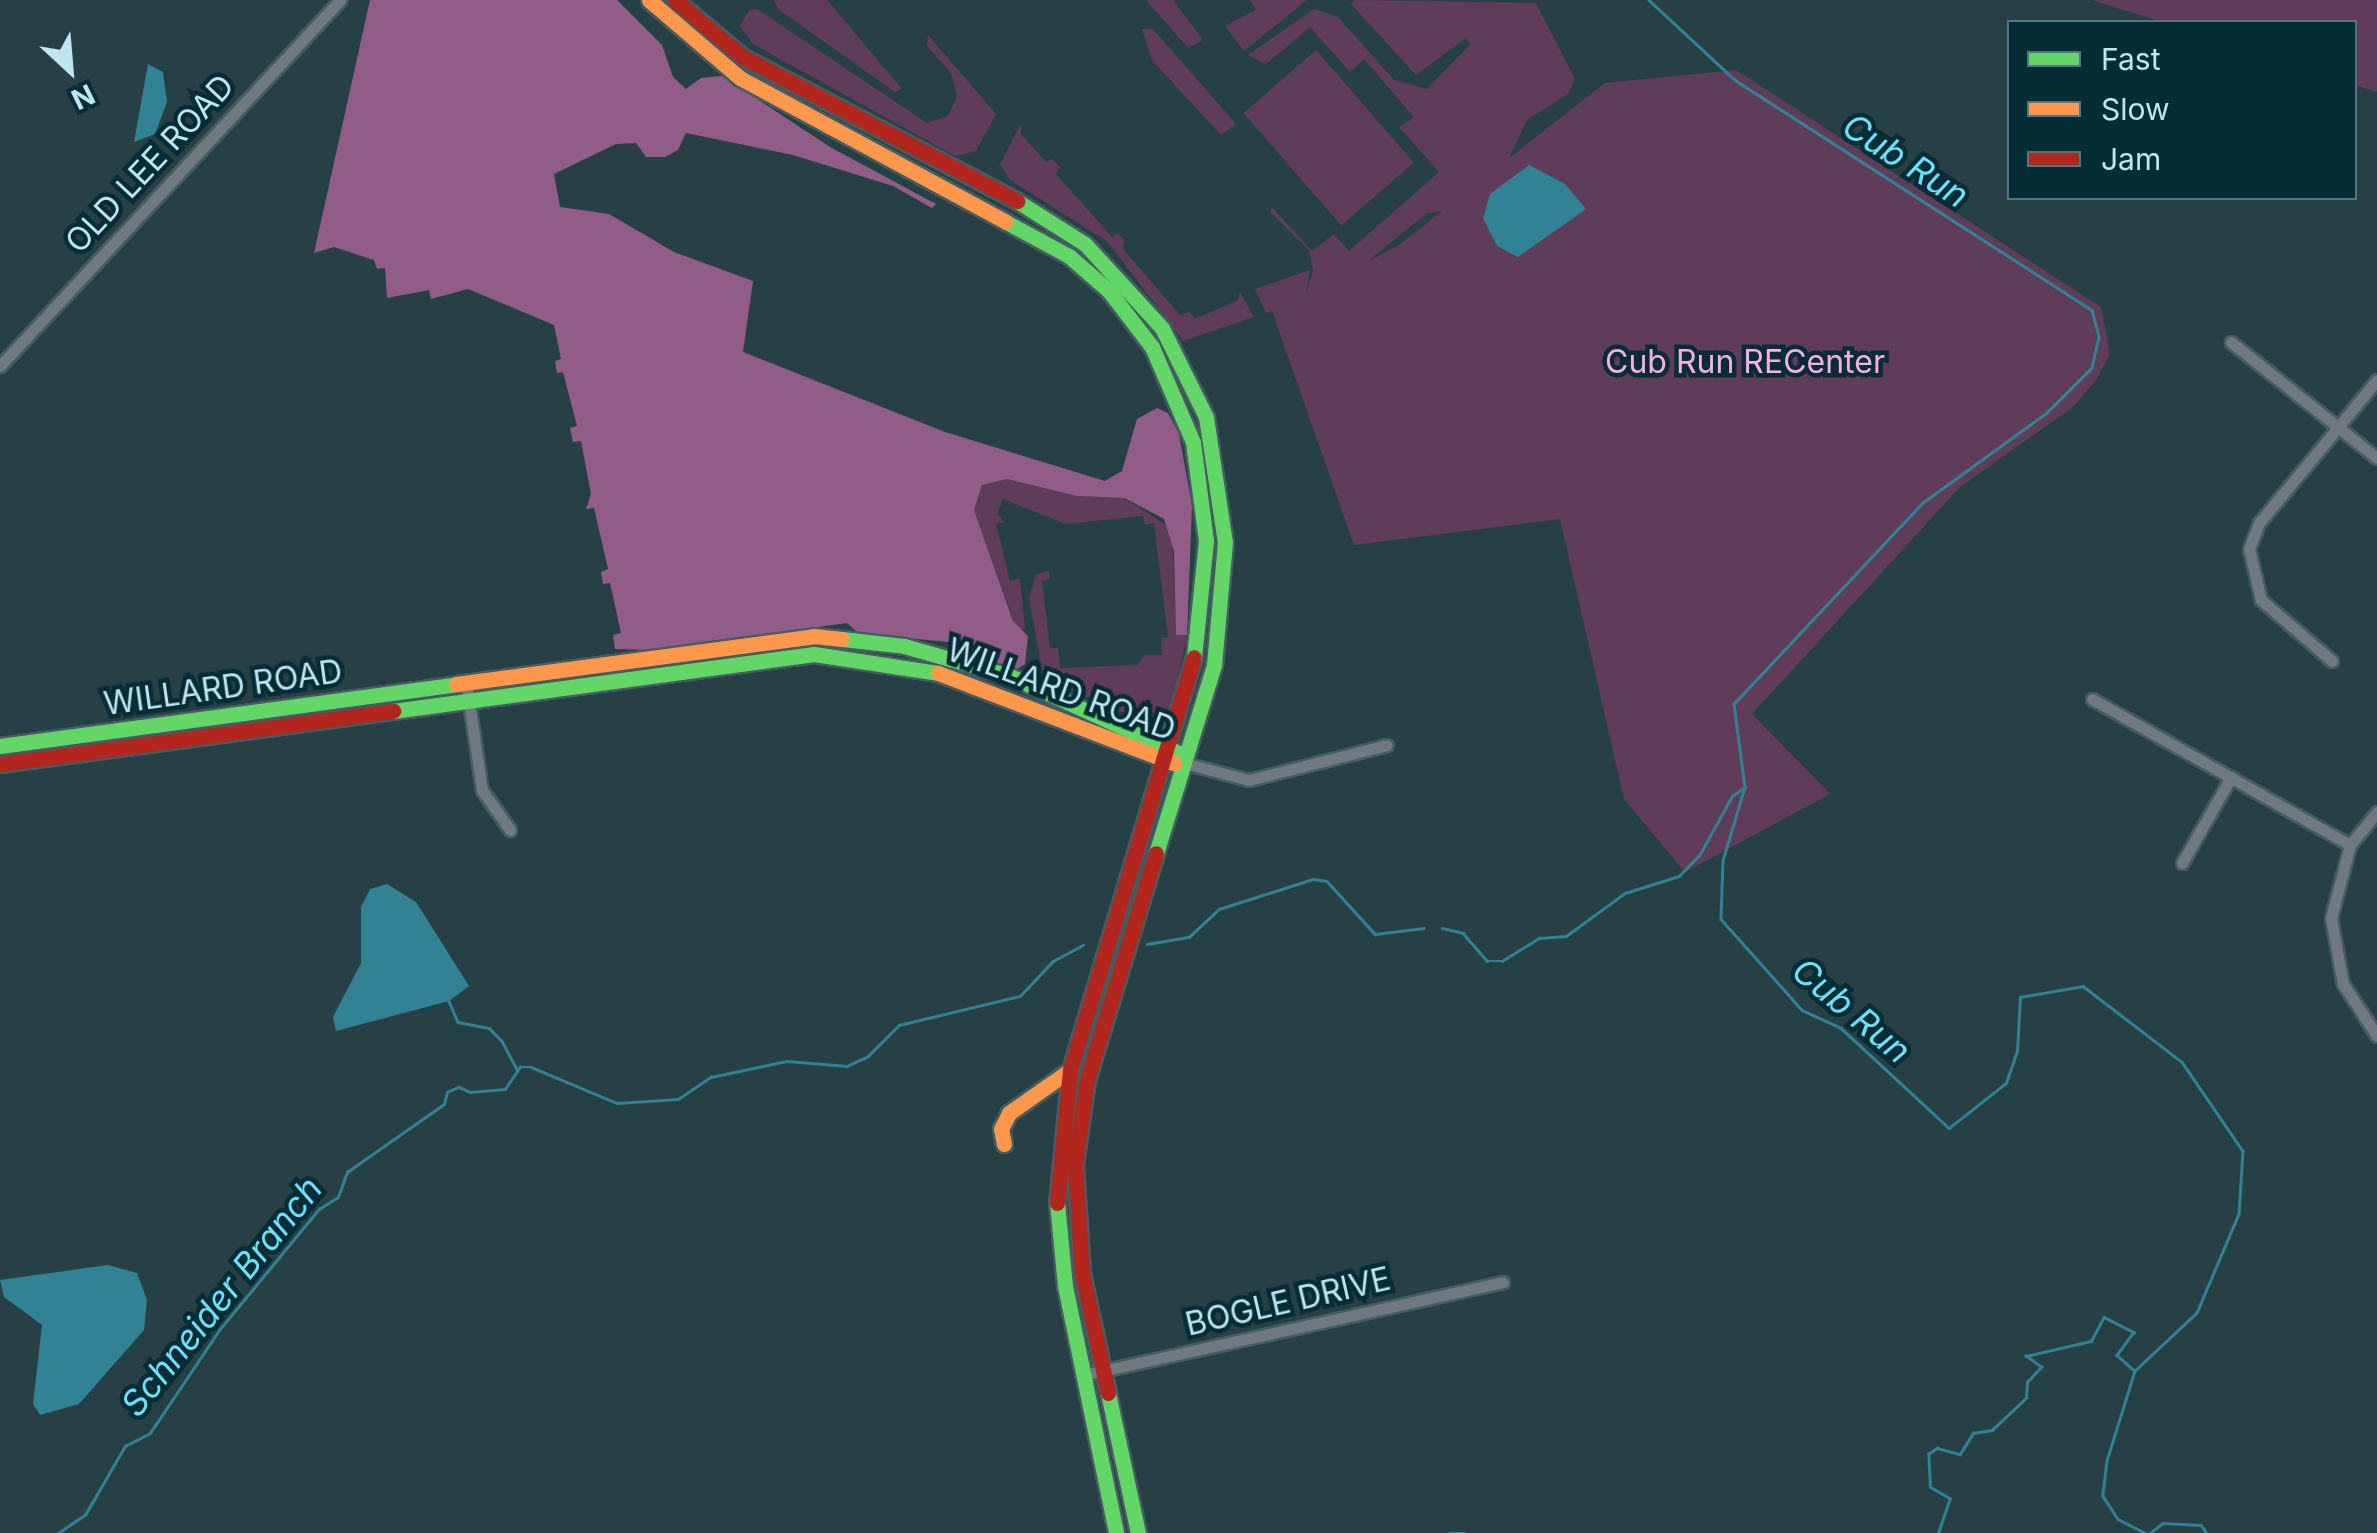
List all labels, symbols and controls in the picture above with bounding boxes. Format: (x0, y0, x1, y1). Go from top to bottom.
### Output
north arrow (20, 20, 120, 120)
legend (2007, 20, 2357, 200)
text: Fast (2101, 41, 2160, 77)
street label: OLD LEE ROAD (58, 67, 242, 261)
text: N (66, 77, 100, 117)
text: Slow (2101, 91, 2170, 127)
water label: Cub Run (1835, 104, 1977, 216)
text: Jam (2101, 141, 2161, 177)
park label: Cub Run RECenter (1605, 343, 1885, 381)
street label: WILLARD ROAD (942, 631, 1180, 749)
street label: WILLARD ROAD (101, 652, 345, 724)
water label: Cub Run (1784, 948, 1920, 1072)
water label: Schneider Branch (112, 1168, 330, 1424)
street label: BOGLE DRIVE (1182, 1260, 1394, 1344)

